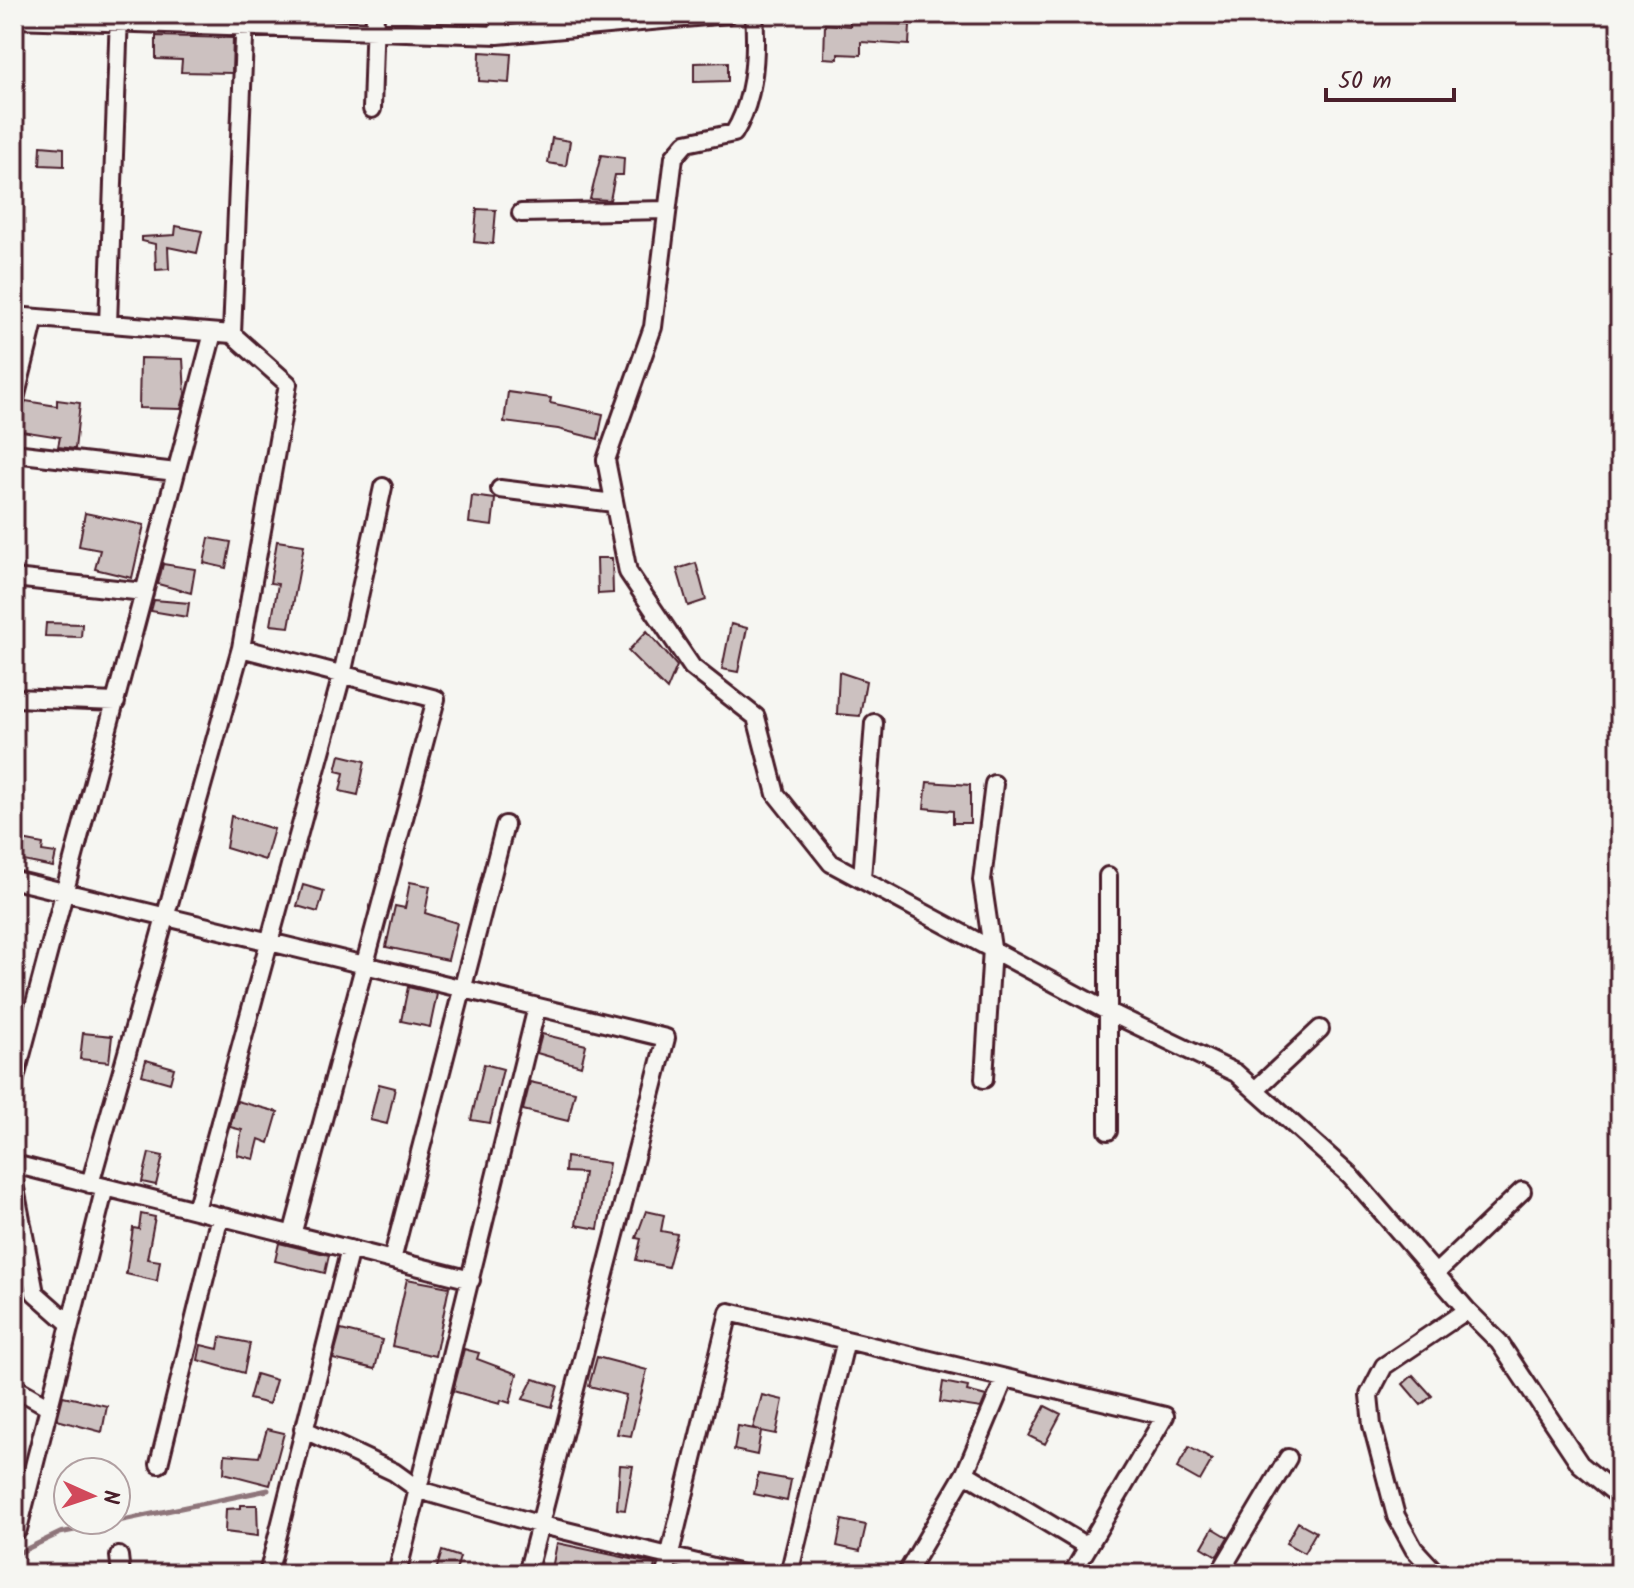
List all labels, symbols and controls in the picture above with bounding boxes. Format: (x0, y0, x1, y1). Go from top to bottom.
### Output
scale bar (1326, 52, 1454, 102)
text: 50 m (1338, 62, 1392, 101)
north arrow (52, 1456, 132, 1536)
text: N (92, 1489, 127, 1505)

